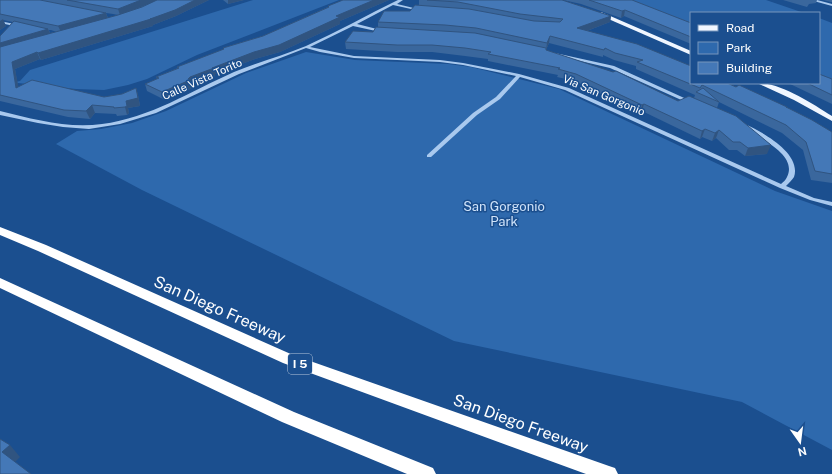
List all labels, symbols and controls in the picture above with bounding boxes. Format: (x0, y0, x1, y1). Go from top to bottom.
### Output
legend (690, 12, 820, 84)
text: Road (726, 21, 754, 35)
text: Park (726, 41, 752, 55)
street label: Calle Vista Torito (160, 56, 244, 102)
text: Building (726, 61, 772, 75)
street label: Via San Gorgonio (561, 72, 647, 118)
park label: San Gorgonio Park (463, 199, 545, 229)
street label: San Diego Freeway (151, 272, 289, 347)
road number: I 5 (288, 354, 312, 374)
street label: San Diego Freeway (451, 390, 591, 457)
north arrow (780, 422, 820, 462)
text: N (797, 445, 808, 459)

